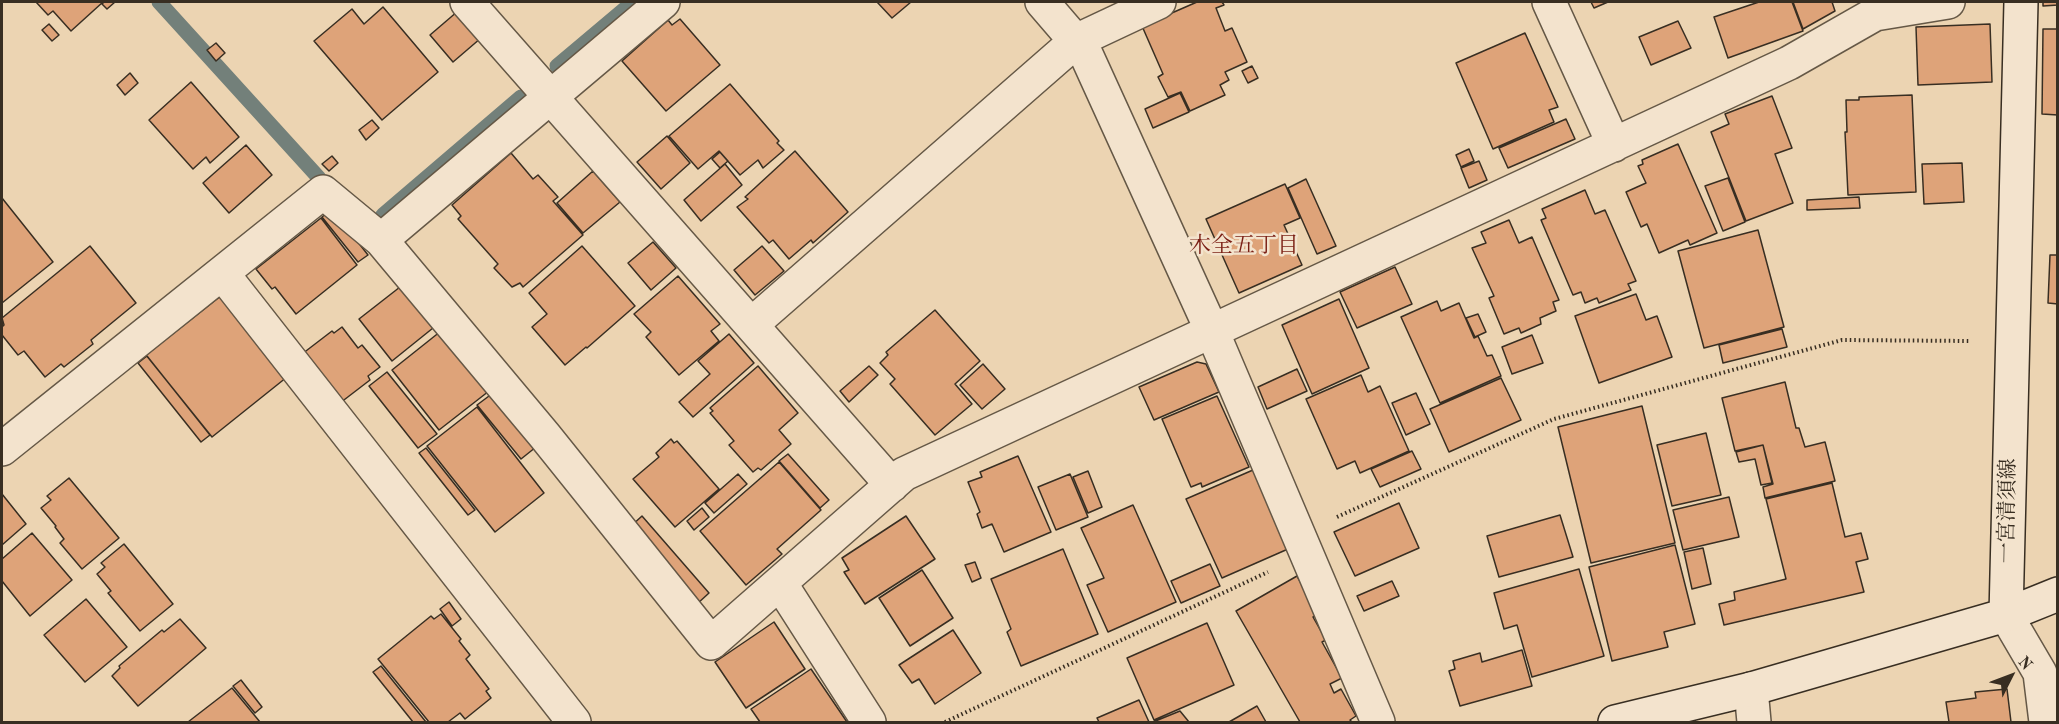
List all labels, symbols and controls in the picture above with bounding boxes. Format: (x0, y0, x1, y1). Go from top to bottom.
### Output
district label: 木全五丁目 (1189, 233, 1299, 259)
street label: 一宮清須線 (1994, 458, 2022, 564)
north arrow (1981, 646, 2041, 706)
text: N (2014, 654, 2034, 674)

